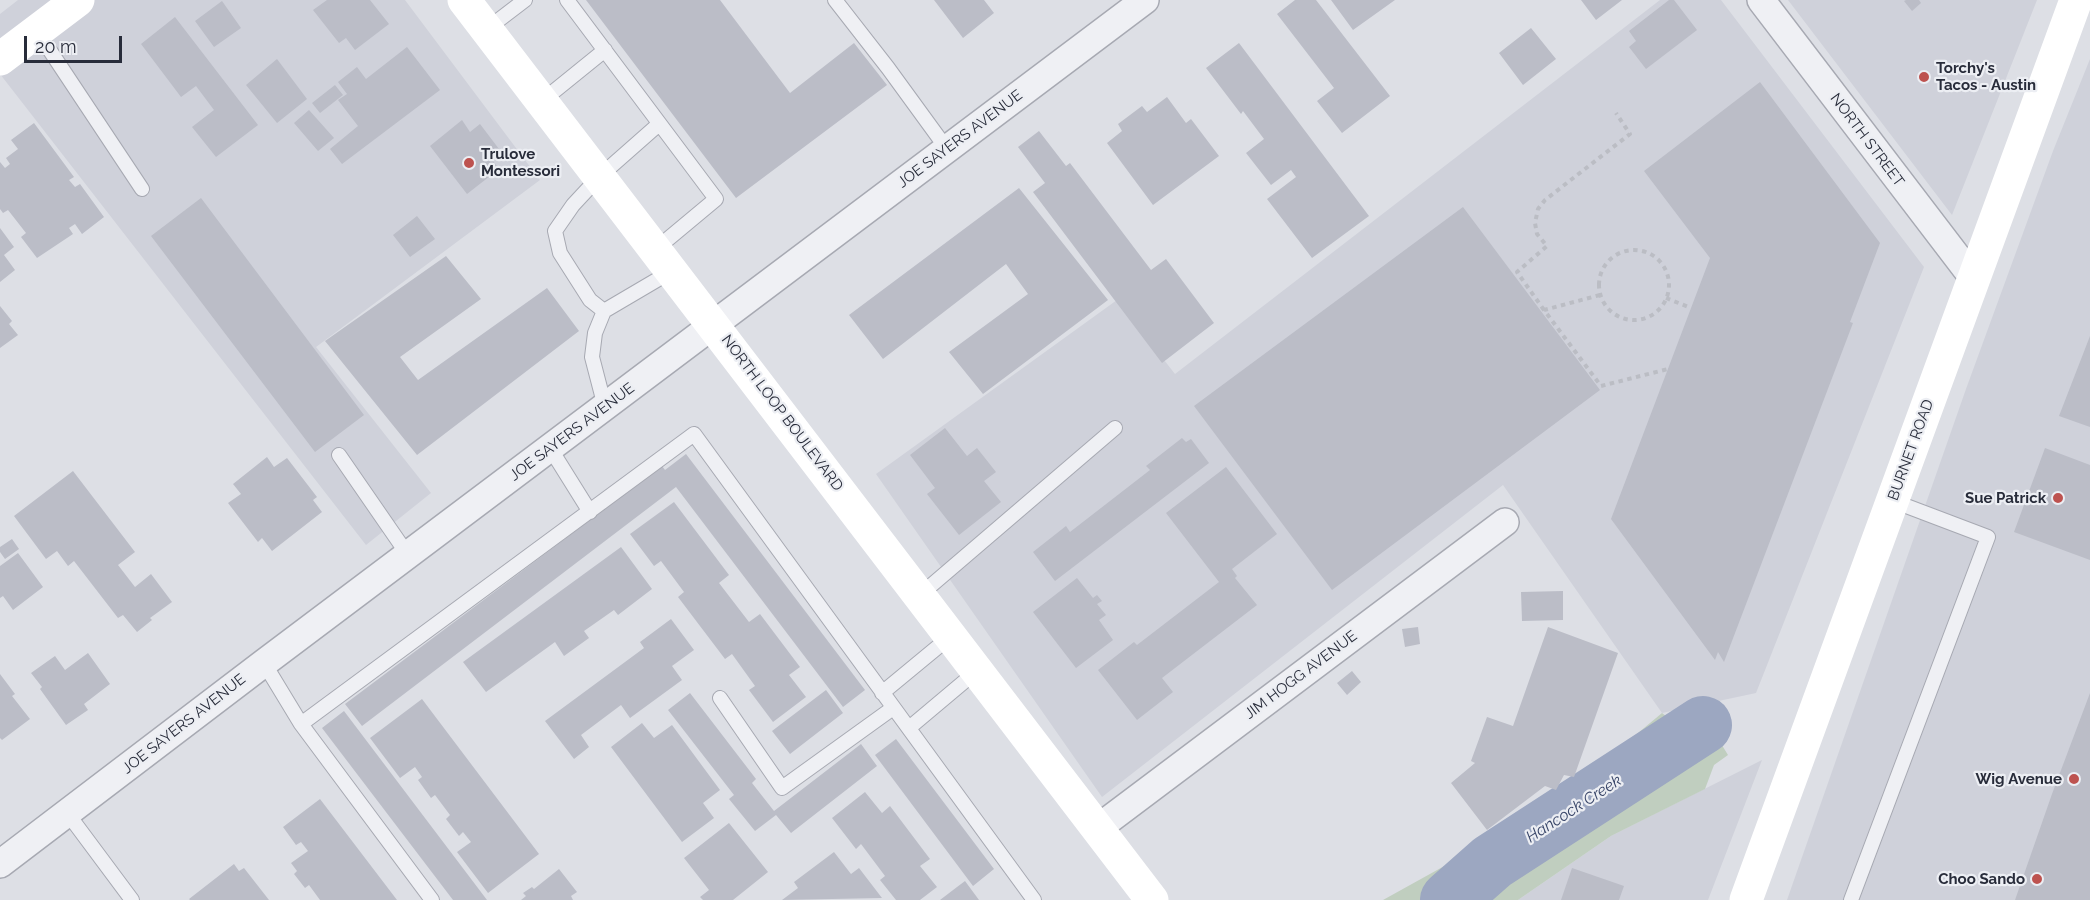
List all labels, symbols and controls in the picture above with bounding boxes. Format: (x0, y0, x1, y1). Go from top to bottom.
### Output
scale bar (27, 24, 124, 62)
text: 20 m (35, 36, 77, 57)
place label: Torchy's Tacos - Austin (1936, 59, 2036, 94)
marker: Torchy's Tacos - Austin (1917, 70, 1931, 84)
street label: JOE SAYERS AVENUE (894, 86, 1026, 192)
street label: NORTH STREET (1826, 90, 1908, 190)
place label: Trulove Montessori (481, 145, 560, 180)
marker: Trulove Montessori (462, 156, 476, 170)
street label: NORTH LOOP BOULEVARD (717, 331, 847, 495)
street label: JOE SAYERS AVENUE (506, 379, 638, 485)
street label: BURNET ROAD (1884, 397, 1938, 503)
place label: Sue Patrick (1965, 489, 2046, 507)
marker: Sue Patrick (2051, 491, 2065, 505)
street label: JIM HOGG AVENUE (1241, 627, 1361, 723)
street label: JOE SAYERS AVENUE (119, 670, 249, 778)
place label: Wig Avenue (1975, 770, 2062, 788)
water label: Hancock Creek (1523, 771, 1625, 847)
marker: Wig Avenue (2067, 772, 2081, 786)
place label: Choo Sando (1938, 870, 2025, 888)
marker: Choo Sando (2030, 872, 2044, 886)

